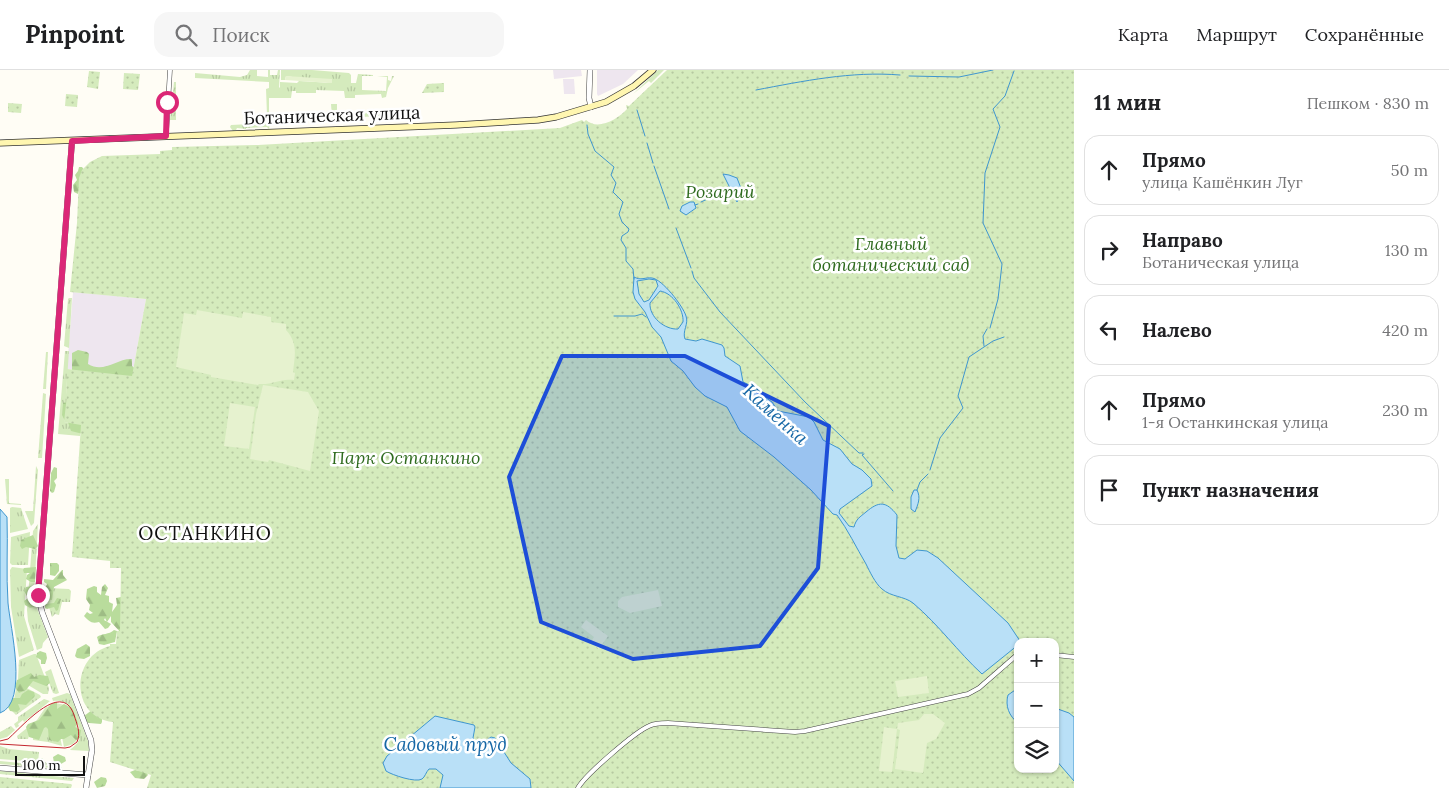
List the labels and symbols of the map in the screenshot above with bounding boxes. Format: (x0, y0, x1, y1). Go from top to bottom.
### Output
route start (156, 91, 179, 114)
street label: Ботаническая улица (243, 100, 421, 130)
park label: Розарий (685, 180, 755, 203)
park label: Главный ботанический сад (812, 232, 970, 276)
water label: Каменка (738, 378, 814, 450)
park label: Парк Останкино (332, 446, 480, 469)
district label: ОСТАНКИНО (138, 521, 272, 545)
route end (27, 584, 50, 607)
water label: Садовый пруд (383, 732, 507, 756)
scale bar (15, 753, 85, 776)

